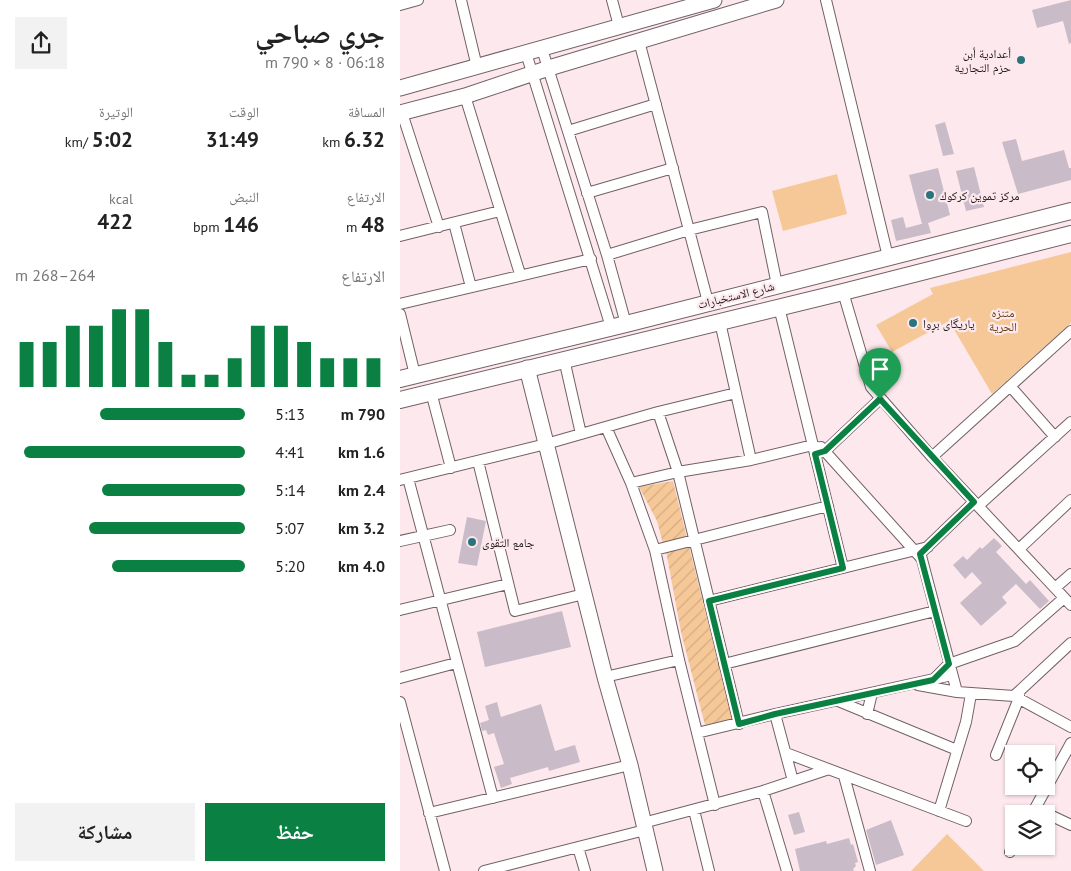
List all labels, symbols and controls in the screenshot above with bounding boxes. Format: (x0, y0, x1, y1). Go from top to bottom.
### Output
text: جري صباحي (255, 14, 385, 51)
button: share (15, 17, 67, 69)
place label: أعدادية أبن حزم التجارية (955, 46, 1011, 76)
text: 06:18 · 8 × 790 m (265, 52, 385, 72)
marker: أعدادية أبن حزم التجارية (1015, 54, 1027, 66)
text: الوتيرة (99, 103, 133, 121)
text: الوقت (229, 103, 259, 121)
text: المسافة (348, 103, 385, 121)
text: 5:02 (92, 126, 133, 153)
text: 31:49 (206, 126, 259, 153)
text: 6.32 (344, 126, 385, 153)
text: /km (65, 133, 92, 151)
text: km (322, 133, 344, 151)
text: النبض (229, 188, 259, 206)
text: الارتفاع (347, 188, 385, 206)
place label: مركز تموين كركوك (940, 188, 1020, 203)
marker: مركز تموين كركوك (924, 189, 936, 201)
text: kcal (109, 190, 133, 208)
text: 422 (97, 208, 133, 235)
text: 146 (223, 211, 259, 238)
text: 48 (361, 211, 385, 238)
text: bpm (193, 218, 223, 236)
text: m (346, 218, 361, 236)
text: 264–268 m (15, 265, 95, 285)
text: الارتفاع (341, 266, 385, 286)
street label: شارع الاستخبارات (696, 278, 776, 313)
park label: متنزه الحرية (989, 305, 1017, 334)
place label: یاریگای بڕوا (923, 316, 975, 333)
marker: یاریگای بڕوا (907, 317, 919, 329)
pin (859, 348, 901, 399)
icon: arrive (866, 355, 894, 383)
text: 5:13 (275, 404, 305, 424)
text: 790 m (341, 404, 385, 424)
text: 4:41 (275, 442, 305, 462)
text: 1.6 km (338, 442, 385, 462)
text: 5:14 (275, 480, 305, 500)
text: 2.4 km (338, 480, 385, 500)
text: 5:07 (275, 518, 305, 538)
text: 3.2 km (338, 518, 385, 538)
place label: جامع التقوى (482, 535, 535, 550)
marker: جامع التقوى (466, 536, 478, 548)
text: 5:20 (275, 556, 305, 576)
text: 4.0 km (338, 556, 385, 576)
map controls (1005, 745, 1055, 855)
button: locate (1005, 745, 1055, 795)
button: مشاركة (15, 803, 195, 861)
button: حفظ (205, 803, 385, 861)
button: layers (1005, 805, 1055, 855)

